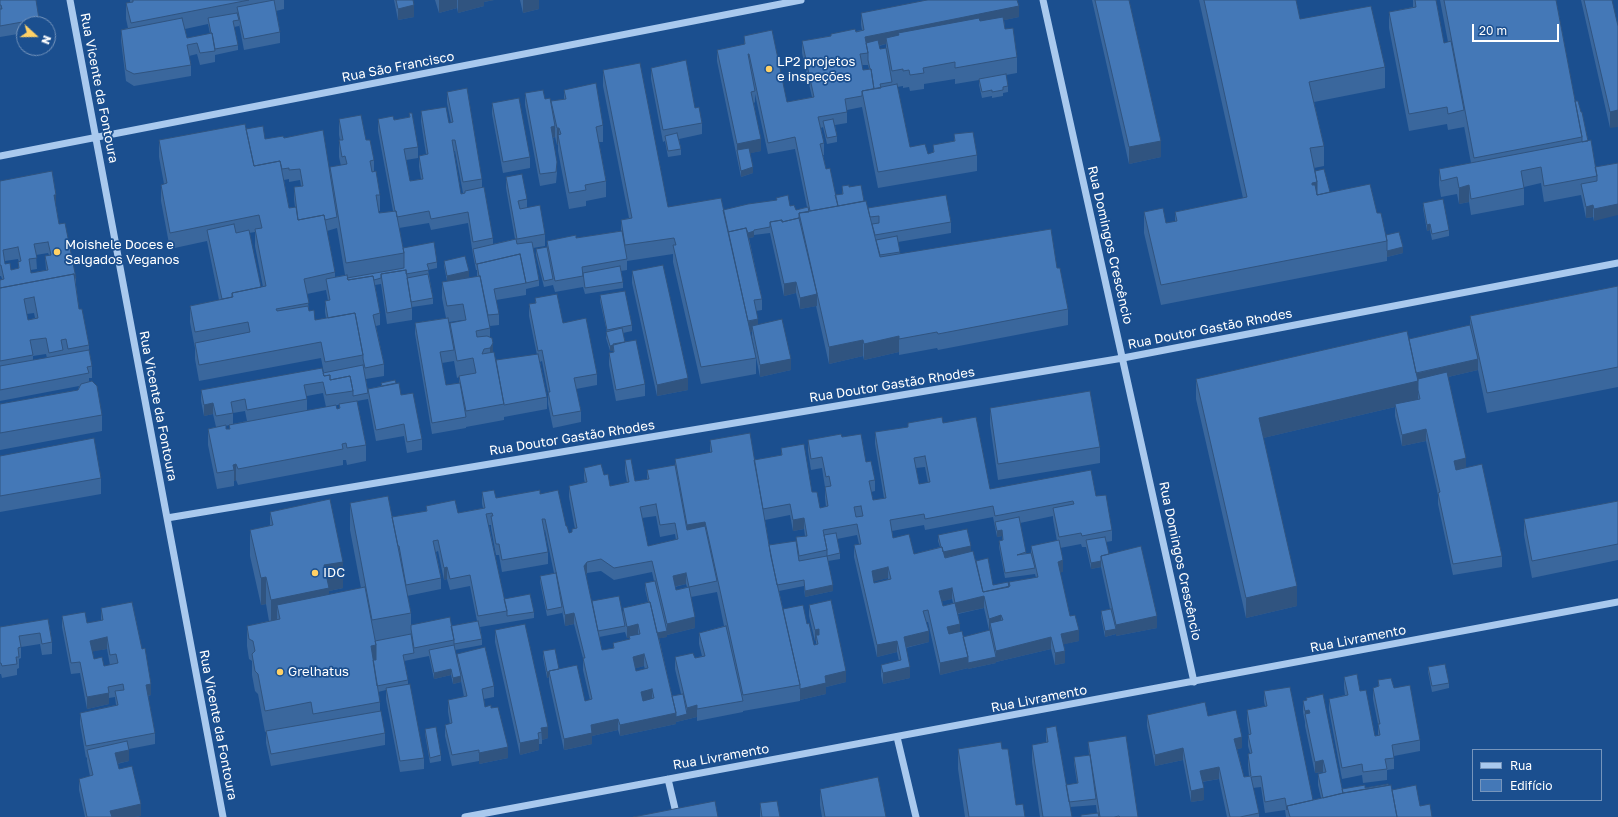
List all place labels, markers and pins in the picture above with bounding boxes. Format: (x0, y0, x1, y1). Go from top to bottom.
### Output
place label: LP2 projetos e inspeções (777, 54, 855, 85)
marker: LP2 projetos e inspeções (764, 64, 774, 74)
place label: Moishele Doces e Salgados Veganos (65, 237, 179, 268)
marker: Moishele Doces e Salgados Veganos (52, 247, 62, 257)
place label: IDC (323, 565, 345, 581)
marker: IDC (310, 568, 320, 578)
place label: Grelhatus (288, 664, 349, 680)
marker: Grelhatus (275, 667, 285, 677)

